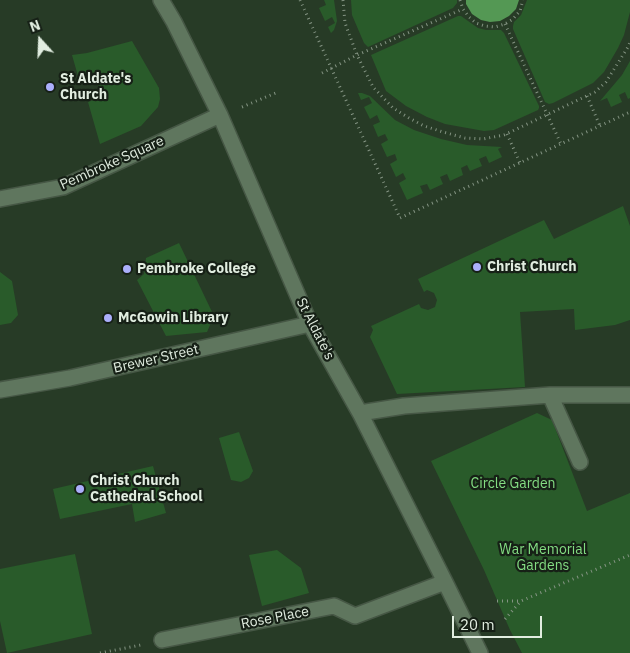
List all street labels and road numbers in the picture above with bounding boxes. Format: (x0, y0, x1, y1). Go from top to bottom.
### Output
street label: Pembroke Square (58, 133, 166, 193)
street label: St Aldate's (292, 295, 338, 363)
street label: Brewer Street (112, 341, 200, 377)
street label: Rose Place (240, 603, 310, 633)

